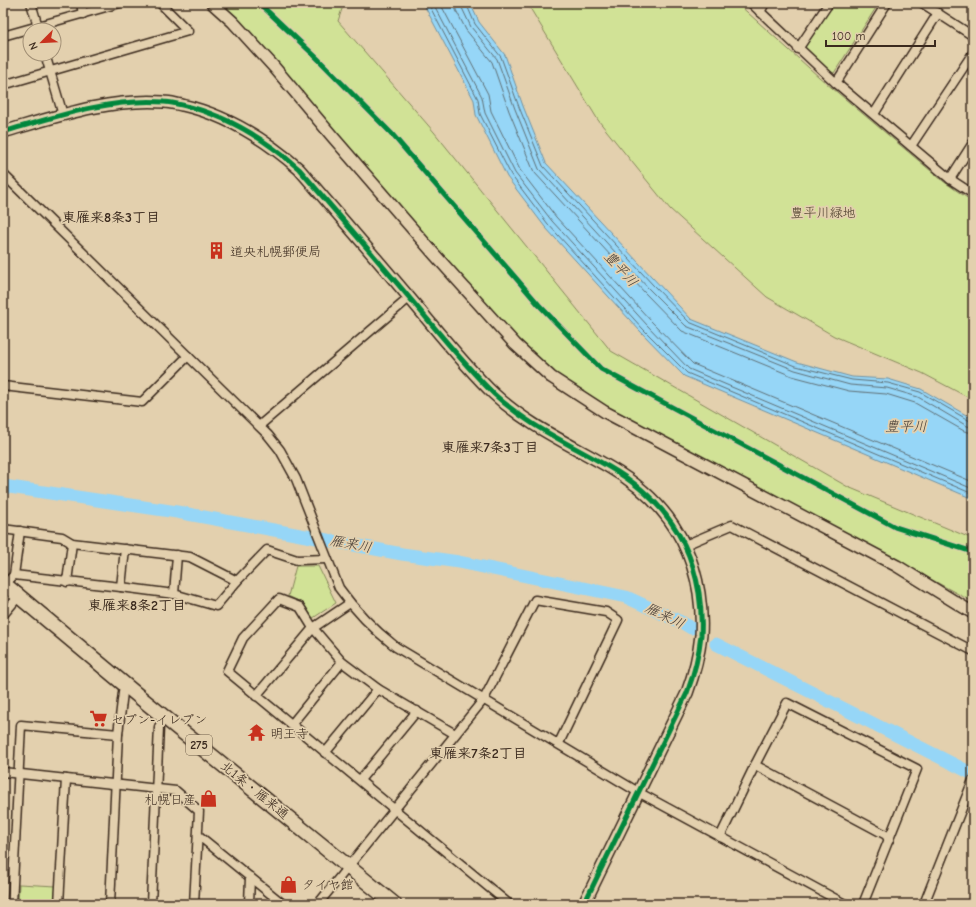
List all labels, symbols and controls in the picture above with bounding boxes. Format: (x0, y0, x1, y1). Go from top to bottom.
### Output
north arrow (22, 22, 62, 62)
scale bar (826, 22, 935, 48)
text: 100 m (832, 29, 865, 43)
text: N (26, 40, 41, 52)
park label: 豊平川緑地 (790, 205, 856, 220)
district label: 東雁来8条3丁目 (62, 209, 160, 226)
building icon: 道央札幌郵便局 (207, 241, 227, 261)
place label: 道央札幌郵便局 (230, 244, 321, 259)
water label: 豊平川 (601, 248, 641, 290)
water label: 豊平川 (885, 418, 927, 435)
district label: 東雁来7条3丁目 (441, 439, 539, 456)
water label: 雁来川 (329, 532, 373, 556)
district label: 東雁来8条2丁目 (88, 597, 186, 614)
water label: 雁来川 (642, 599, 688, 633)
supermarket icon: セブン-イレブン (88, 709, 108, 729)
place label: セブン-イレブン (111, 712, 207, 727)
temple icon: 明王寺 (247, 723, 267, 743)
place label: 明王寺 (270, 726, 309, 741)
road number: 275 (186, 735, 212, 755)
district label: 東雁来7条2丁目 (429, 745, 527, 762)
street label: 北1条・雁来通 (218, 758, 292, 822)
shop icon: 札幌日産 (199, 789, 219, 809)
place label: 札幌日産 (144, 792, 196, 807)
shop icon: タイヤ館 (279, 874, 299, 894)
place label: タイヤ館 (302, 877, 353, 892)

